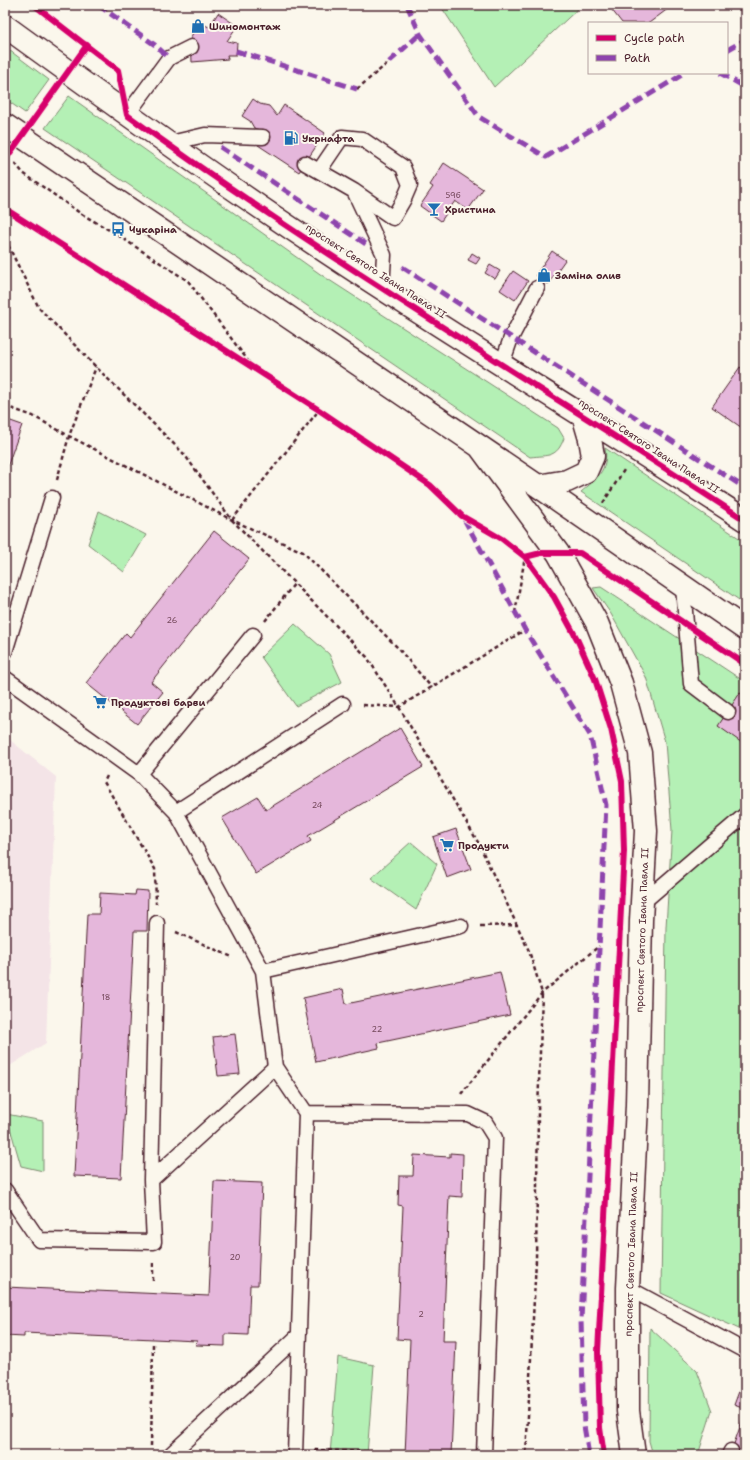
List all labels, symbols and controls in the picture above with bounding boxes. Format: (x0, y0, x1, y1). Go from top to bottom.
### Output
shop icon: Шиномонтаж (190, 18, 206, 34)
place label: Шиномонтаж (209, 20, 281, 33)
legend (588, 22, 728, 74)
text: Cycle path (624, 30, 685, 46)
text: Path (624, 50, 650, 66)
fuel station icon: Укрнафта (283, 130, 299, 146)
place label: Укрнафта (302, 132, 355, 145)
house number: 59б (446, 190, 461, 201)
bar icon: Христина (426, 201, 442, 217)
place label: Христина (445, 203, 496, 216)
bus stop icon: Чукаріна (110, 221, 126, 237)
street label: проспект Святого Івана Павла II (303, 221, 449, 322)
place label: Чукаріна (129, 223, 177, 236)
shop icon: Заміна олив (536, 267, 552, 283)
place label: Заміна олив (555, 269, 621, 282)
street label: проспект Святого Івана Павла II (576, 396, 722, 497)
house number: 26 (167, 615, 178, 626)
supermarket icon: Продуктові барви (92, 694, 108, 710)
place label: Продуктові барви (111, 696, 205, 709)
house number: 24 (312, 800, 323, 811)
supermarket icon: Продукти (439, 837, 455, 853)
place label: Продукти (458, 839, 509, 852)
street label: проспект Святого Івана Павла II (633, 847, 651, 1013)
house number: 18 (102, 992, 110, 1003)
house number: 22 (372, 1024, 383, 1035)
street label: проспект Святого Івана Павла II (622, 1171, 640, 1337)
house number: 20 (230, 1252, 240, 1263)
house number: 2 (418, 1309, 424, 1320)

